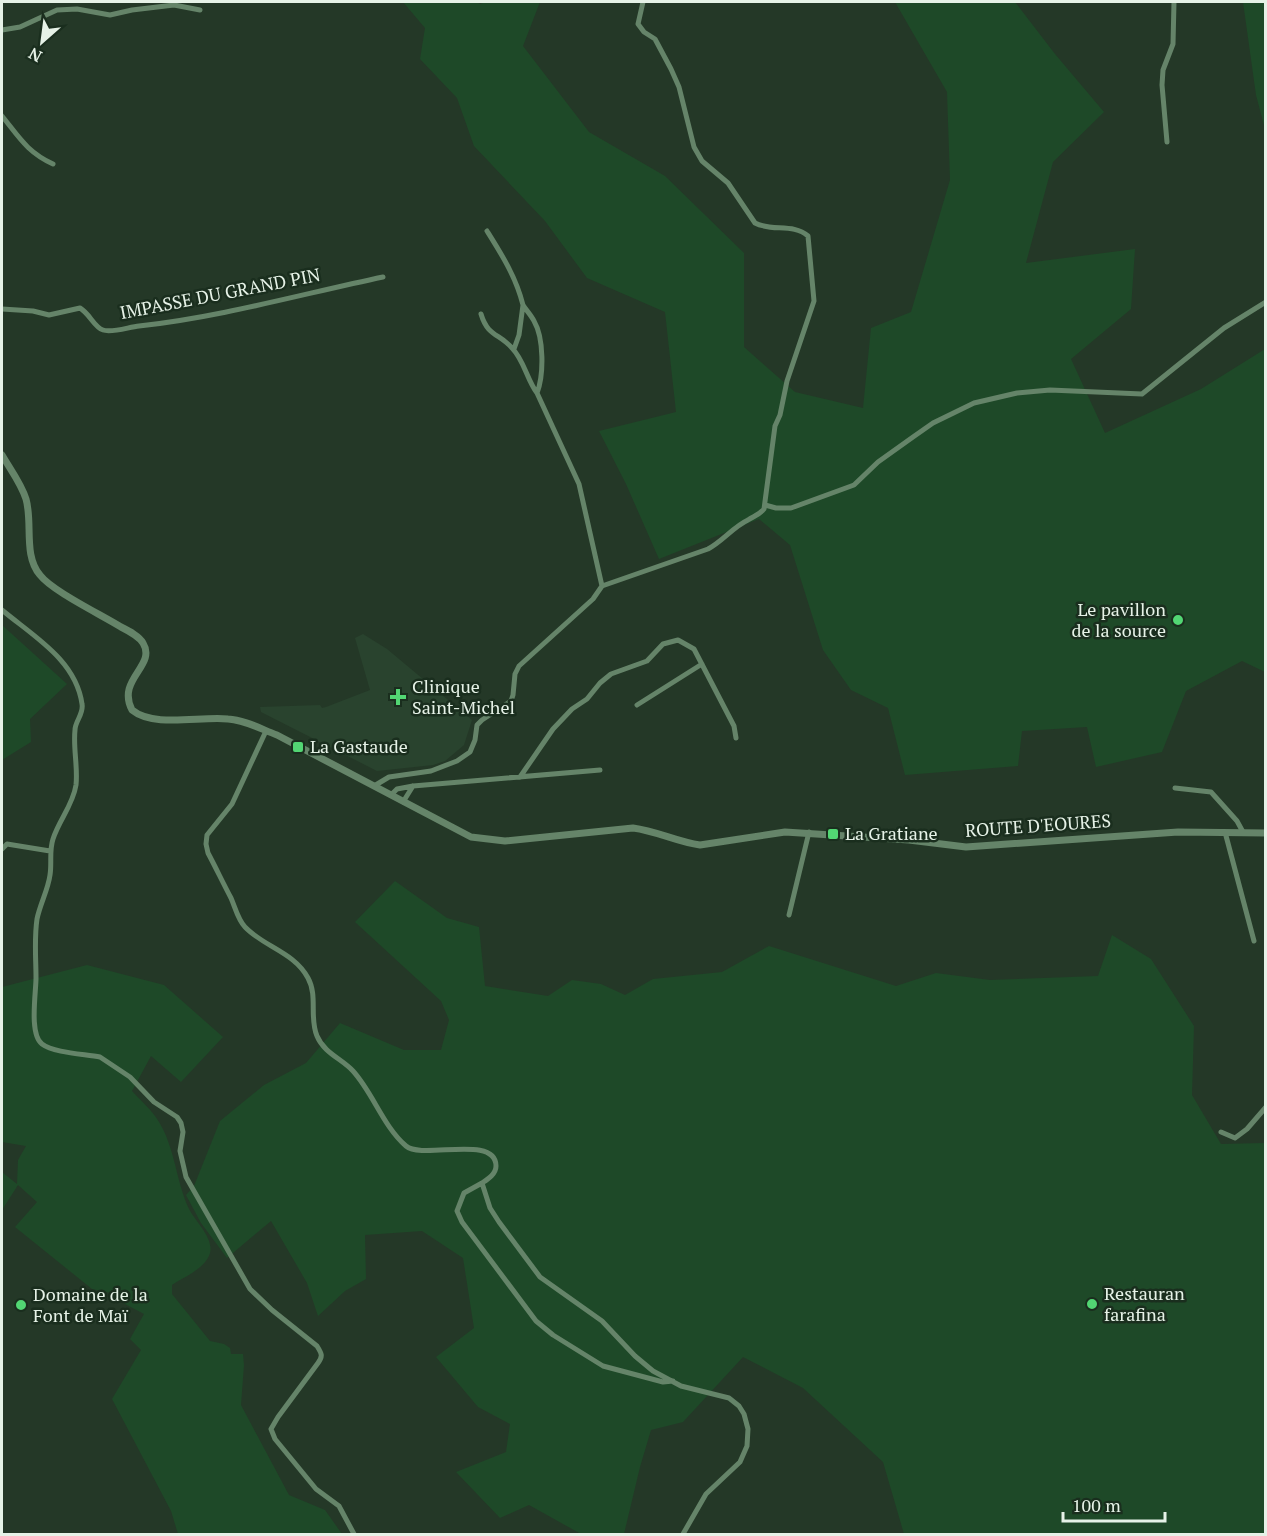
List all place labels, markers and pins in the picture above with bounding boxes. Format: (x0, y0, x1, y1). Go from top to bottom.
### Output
place label: Le pavillon de la source (1072, 597, 1166, 642)
marker: Le pavillon de la source (1171, 613, 1185, 627)
place label: Clinique Saint-Michel (412, 674, 515, 719)
marker: Clinique Saint-Michel (389, 688, 407, 706)
place label: La Gastaude (310, 734, 408, 758)
marker: La Gastaude (291, 740, 305, 754)
place label: La Gratiane (845, 821, 938, 845)
marker: La Gratiane (826, 827, 840, 841)
place label: Restauran farafina (1104, 1281, 1185, 1326)
place label: Domaine de la Font de Maï (33, 1282, 148, 1327)
marker: Restauran farafina (1085, 1297, 1099, 1311)
marker: Domaine de la Font de Maï (14, 1298, 28, 1312)

